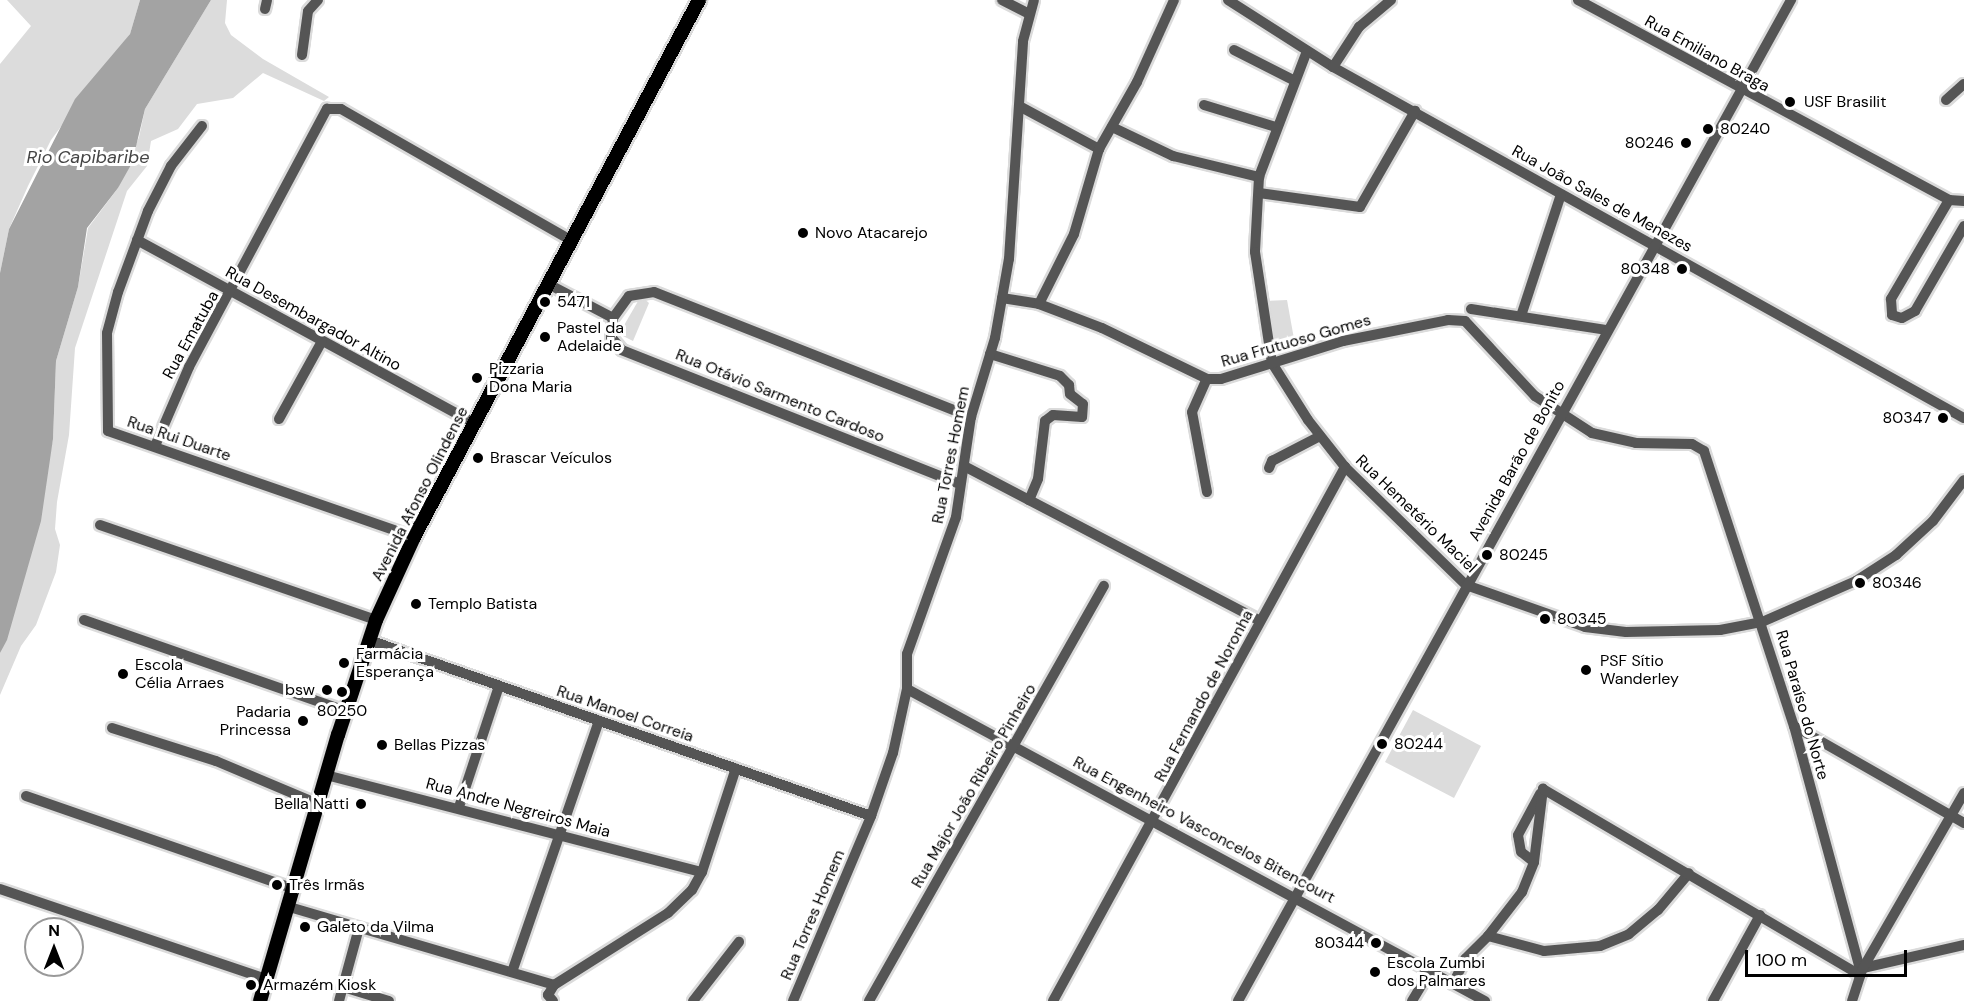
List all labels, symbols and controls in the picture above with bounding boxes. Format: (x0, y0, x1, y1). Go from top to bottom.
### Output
street label: Rua Emiliano Braga (1641, 12, 1773, 96)
place label: USF Brasilit (1804, 92, 1886, 112)
marker: USF Brasilit (1781, 93, 1799, 111)
place label: 80240 (1720, 119, 1770, 139)
marker: 80240 (1701, 122, 1715, 136)
place label: 80246 (1625, 133, 1674, 153)
marker: 80246 (1679, 136, 1693, 150)
street label: Rua João Sales de Menezes (1509, 141, 1695, 257)
water label: Rio Capibaribe (27, 146, 149, 168)
place label: Novo Atacarejo (815, 223, 928, 243)
marker: Novo Atacarejo (796, 226, 810, 240)
place label: 80348 (1620, 259, 1670, 279)
marker: 80348 (1675, 262, 1689, 276)
street label: Rua Desembargador Altino (222, 263, 404, 375)
street label: Rua Ematuba (159, 288, 223, 382)
place label: 5471 (557, 292, 590, 312)
marker: 5471 (538, 295, 552, 309)
street label: Rua Frutuoso Gomes (1219, 310, 1373, 372)
place label: Pastel da Adelaide (557, 318, 624, 356)
marker: Pastel da Adelaide (538, 330, 552, 344)
street label: Rua Otávio Sarmento Cardoso (673, 345, 887, 447)
place label: Pizzaria Dona Maria (489, 359, 572, 397)
marker: Pizzaria Dona Maria (470, 371, 484, 385)
street label: Avenida Barão de Bonito (1465, 377, 1569, 545)
street label: Rua Torres Homem (928, 385, 974, 525)
street label: Avenida Afonso Olindense (368, 404, 472, 584)
place label: 80347 (1883, 408, 1931, 428)
marker: 80347 (1936, 411, 1950, 425)
street label: Rua Rui Duarte (125, 412, 233, 466)
place label: Brascar Veículos (490, 448, 612, 468)
marker: Brascar Veículos (471, 451, 485, 465)
street label: Rua Hemetério Maciel (1351, 451, 1481, 577)
place label: 80245 (1499, 545, 1548, 565)
marker: 80245 (1480, 548, 1494, 562)
place label: 80346 (1872, 573, 1922, 593)
marker: 80346 (1853, 576, 1867, 590)
place label: Templo Batista (428, 594, 537, 614)
marker: Templo Batista (409, 597, 423, 611)
street label: Rua Fernando de Noronha (1150, 607, 1258, 785)
place label: 80345 (1557, 609, 1607, 629)
marker: 80345 (1538, 612, 1552, 626)
street label: Rua Paraíso do Norte (1771, 628, 1833, 782)
place label: Farmácia Esperança (356, 644, 434, 682)
place label: PSF Sítio Wanderley (1600, 651, 1679, 689)
place label: Escola Célia Arraes (135, 655, 224, 693)
marker: Farmácia Esperança (337, 656, 351, 670)
marker: PSF Sítio Wanderley (1577, 661, 1595, 679)
marker: Escola Célia Arraes (116, 667, 130, 681)
place label: bsw (285, 680, 315, 700)
street label: Rua Major João Ribeiro Pinheiro (908, 681, 1040, 891)
street label: Rua Manoel Correia (554, 682, 696, 746)
marker: bsw (320, 683, 334, 697)
marker: 80250 (335, 685, 349, 699)
place label: 80250 (317, 701, 367, 721)
place label: Padaria Princessa (220, 702, 291, 740)
marker: Padaria Princessa (296, 714, 310, 728)
place label: 80244 (1394, 734, 1443, 754)
place label: Bellas Pizzas (394, 735, 485, 755)
marker: 80244 (1375, 737, 1389, 751)
marker: Bellas Pizzas (375, 738, 389, 752)
street label: Rua Engenheiro Vasconcelos Bitencourt (1070, 753, 1338, 907)
street label: Rua Andre Negreiros Maia (424, 774, 612, 842)
place label: Bella Natti (274, 794, 349, 814)
marker: Bella Natti (354, 797, 368, 811)
street label: Rua Torres Homem (777, 847, 849, 983)
place label: Três Irmãs (289, 875, 365, 895)
marker: Três Irmãs (270, 878, 284, 892)
north arrow (24, 917, 84, 977)
place label: Galeto da Vilma (317, 917, 434, 937)
text: N (48, 920, 60, 941)
marker: Galeto da Vilma (298, 920, 312, 934)
place label: 80344 (1314, 933, 1364, 953)
marker: 80344 (1369, 936, 1383, 950)
scale bar (1748, 938, 1910, 976)
text: 100 m (1756, 948, 1807, 972)
place label: Escola Zumbi dos Palmares (1387, 953, 1486, 991)
marker: Escola Zumbi dos Palmares (1368, 965, 1382, 979)
place label: Armazém Kiosk (263, 975, 376, 995)
marker: Armazém Kiosk (244, 978, 258, 992)

